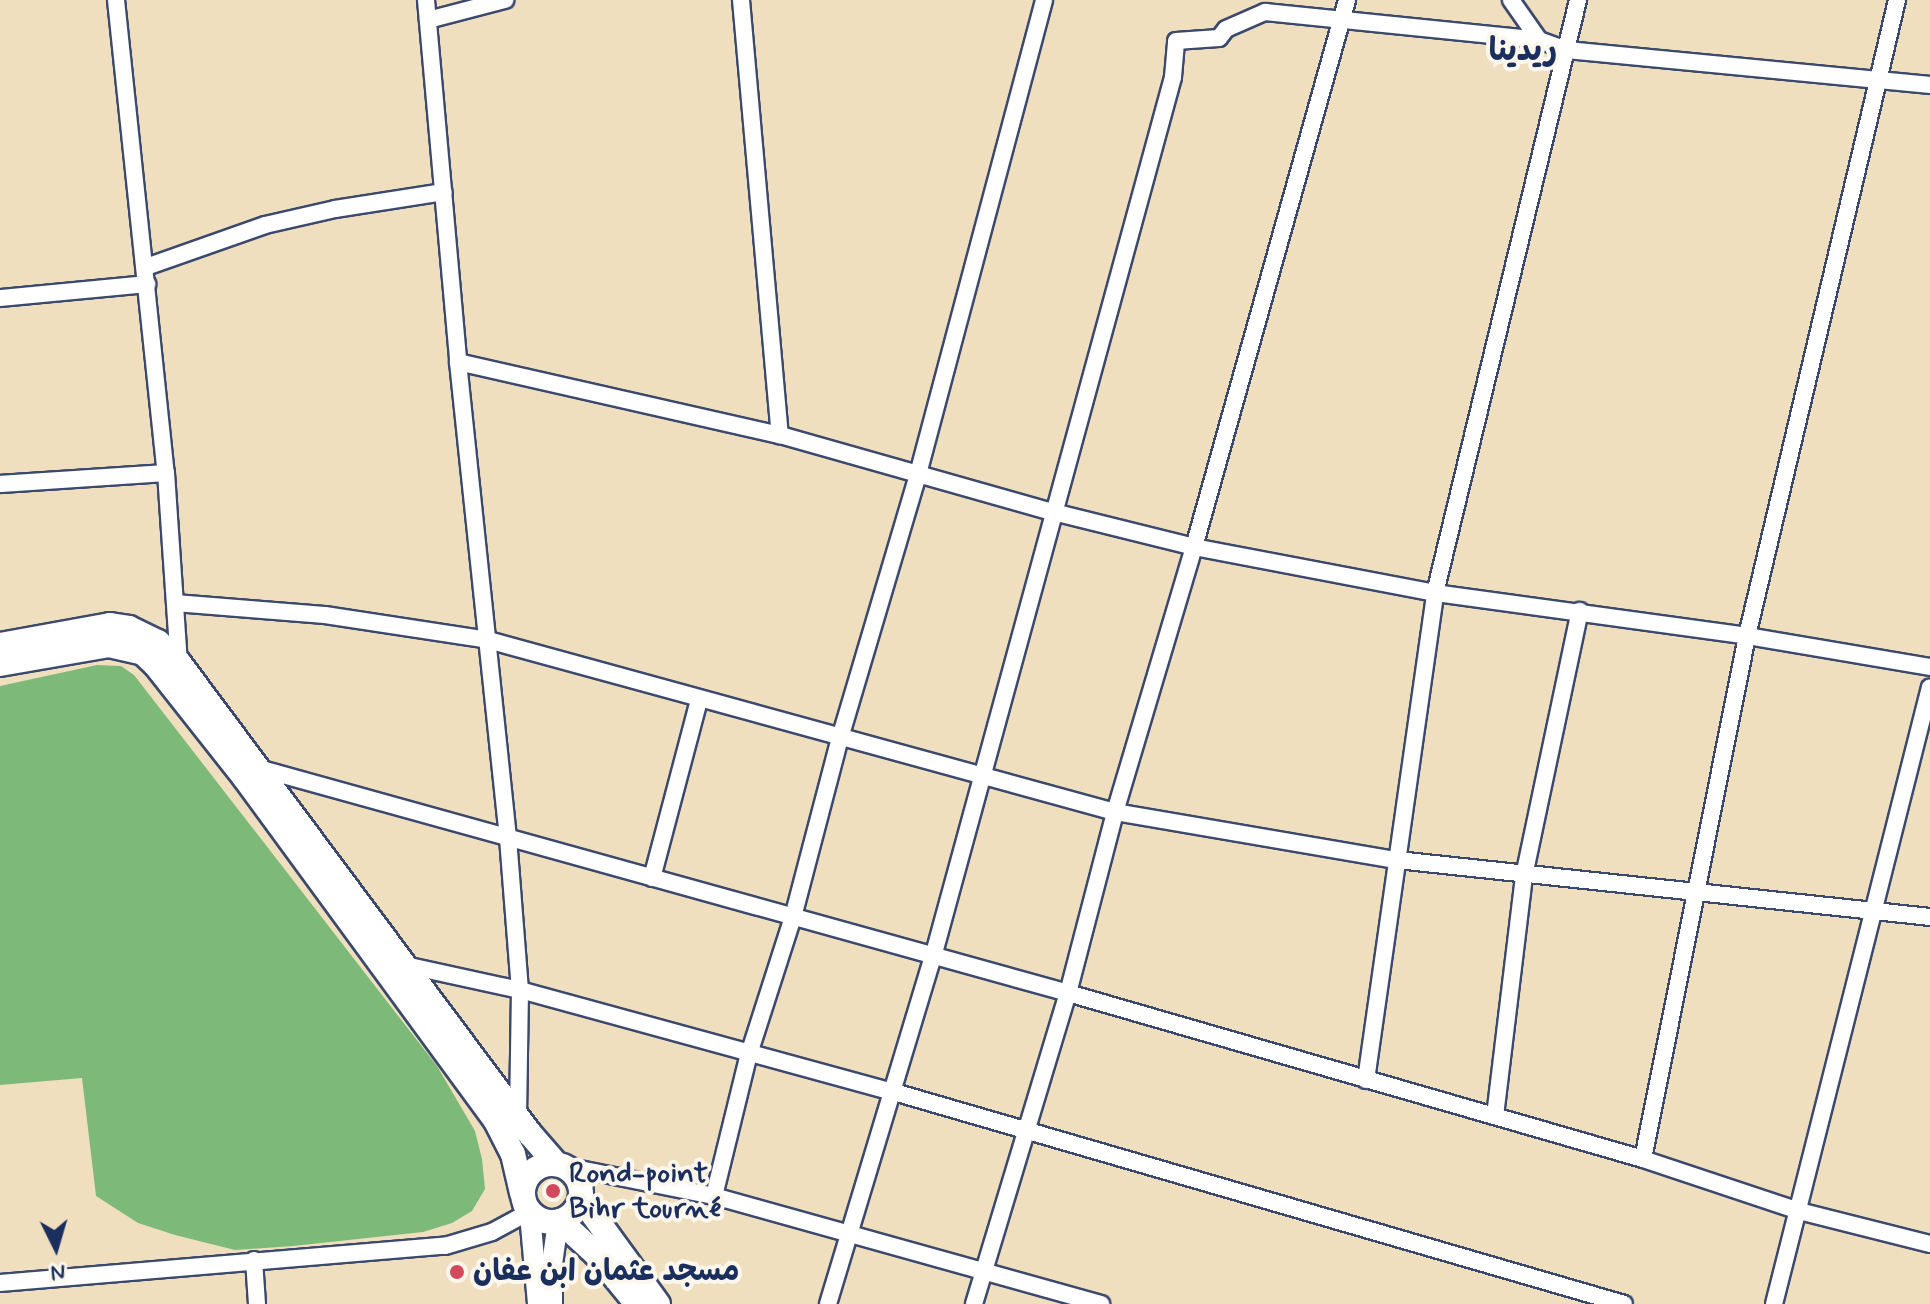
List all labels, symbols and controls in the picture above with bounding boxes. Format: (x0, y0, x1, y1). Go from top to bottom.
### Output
district label: ريدينا (1489, 32, 1557, 70)
place label: Rond-point Bihr tourné (569, 1156, 721, 1226)
marker: Rond-point Bihr tourné (544, 1182, 562, 1200)
north arrow (16, 1208, 96, 1288)
place label: مسجد عثمان ابن عفان (473, 1254, 739, 1290)
text: N (50, 1257, 67, 1286)
marker: مسجد عثمان ابن عفان (448, 1263, 466, 1281)

